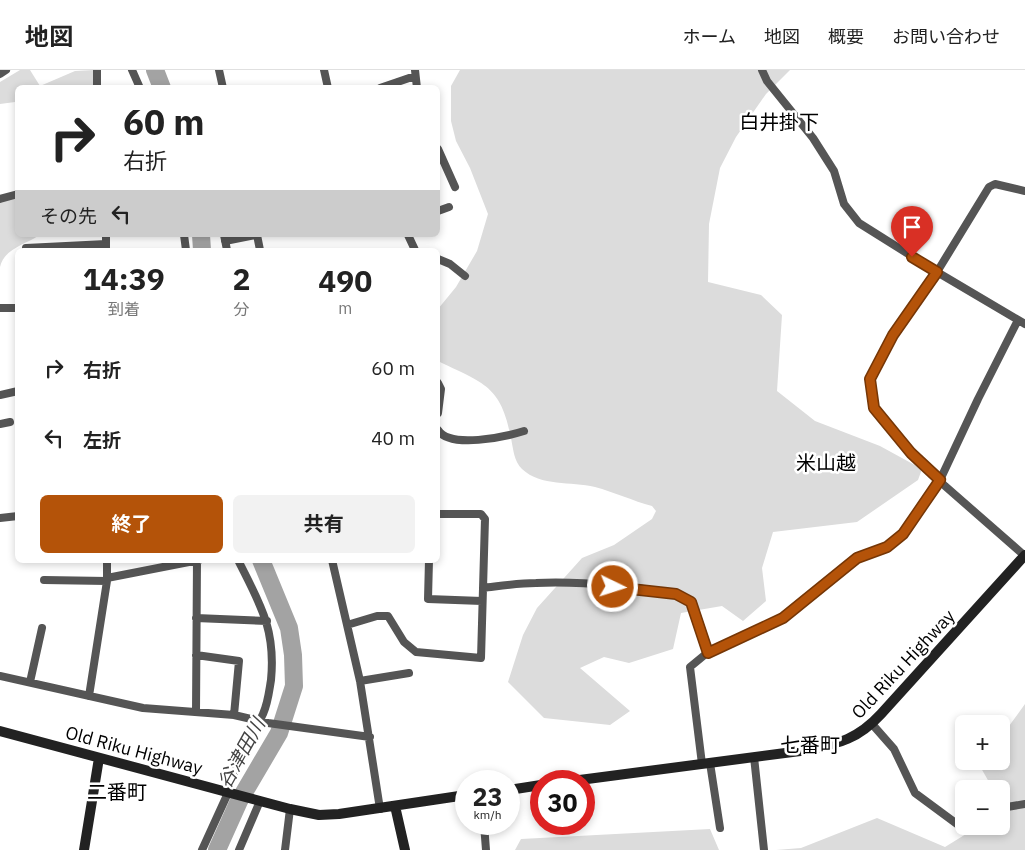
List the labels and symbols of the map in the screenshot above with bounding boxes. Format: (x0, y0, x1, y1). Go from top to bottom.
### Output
district label: 白井掛下 (739, 108, 819, 135)
pin (891, 206, 933, 257)
district label: 米山越 (796, 449, 856, 476)
position arrow (586, 560, 638, 612)
street label: Old Riku Highway (846, 605, 960, 723)
water label: 谷津田川 (212, 712, 271, 792)
street label: Old Riku Highway (63, 721, 205, 779)
district label: 七番町 (780, 731, 840, 758)
speed limit sign: 30 (530, 770, 595, 835)
district label: 二番町 (87, 778, 147, 805)

